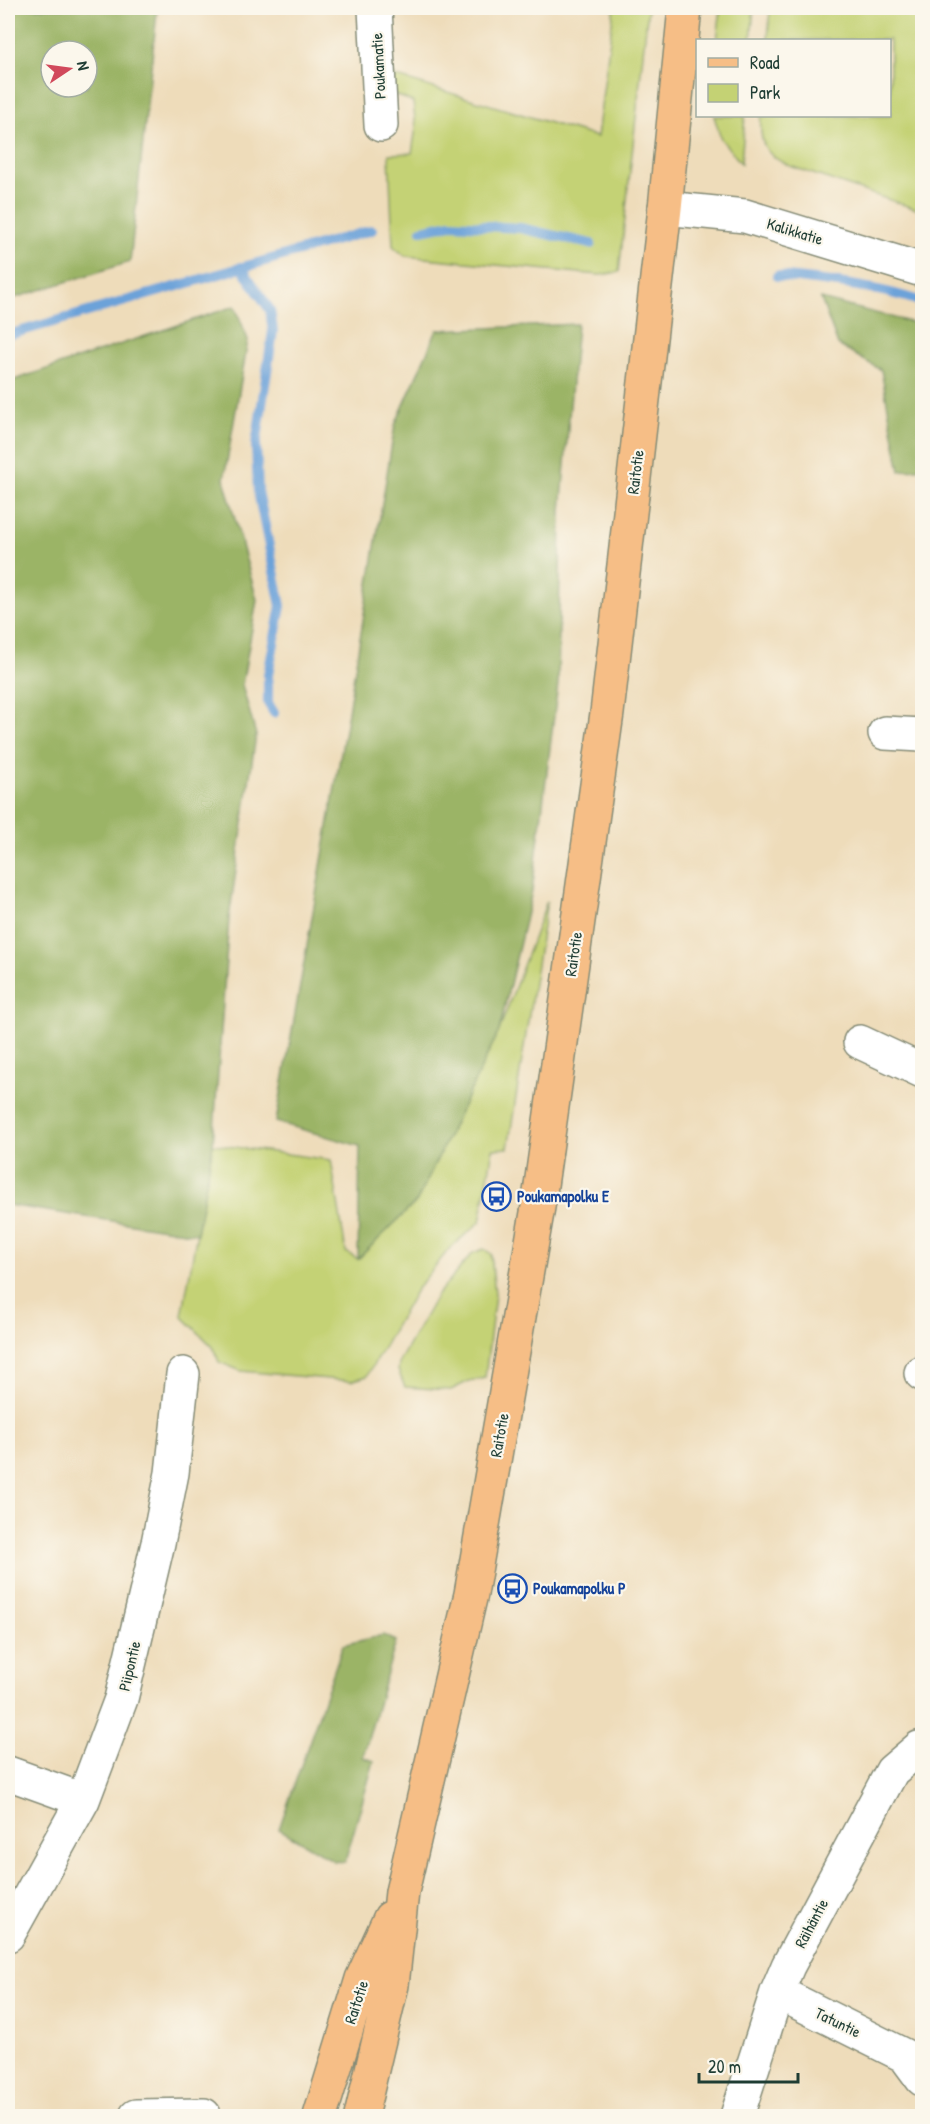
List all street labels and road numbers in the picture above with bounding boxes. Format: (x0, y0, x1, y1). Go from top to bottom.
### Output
street label: Poukamatie (365, 32, 391, 100)
street label: Kalikkatie (764, 212, 826, 250)
street label: Raitotie (621, 448, 649, 495)
street label: Raitotie (559, 930, 587, 978)
street label: Raitotie (484, 1411, 514, 1459)
street label: Piipontie (113, 1638, 146, 1693)
street label: Räihäntie (789, 1894, 833, 1951)
street label: Raitotie (339, 1977, 374, 2027)
street label: Tatuntie (811, 2002, 865, 2043)

